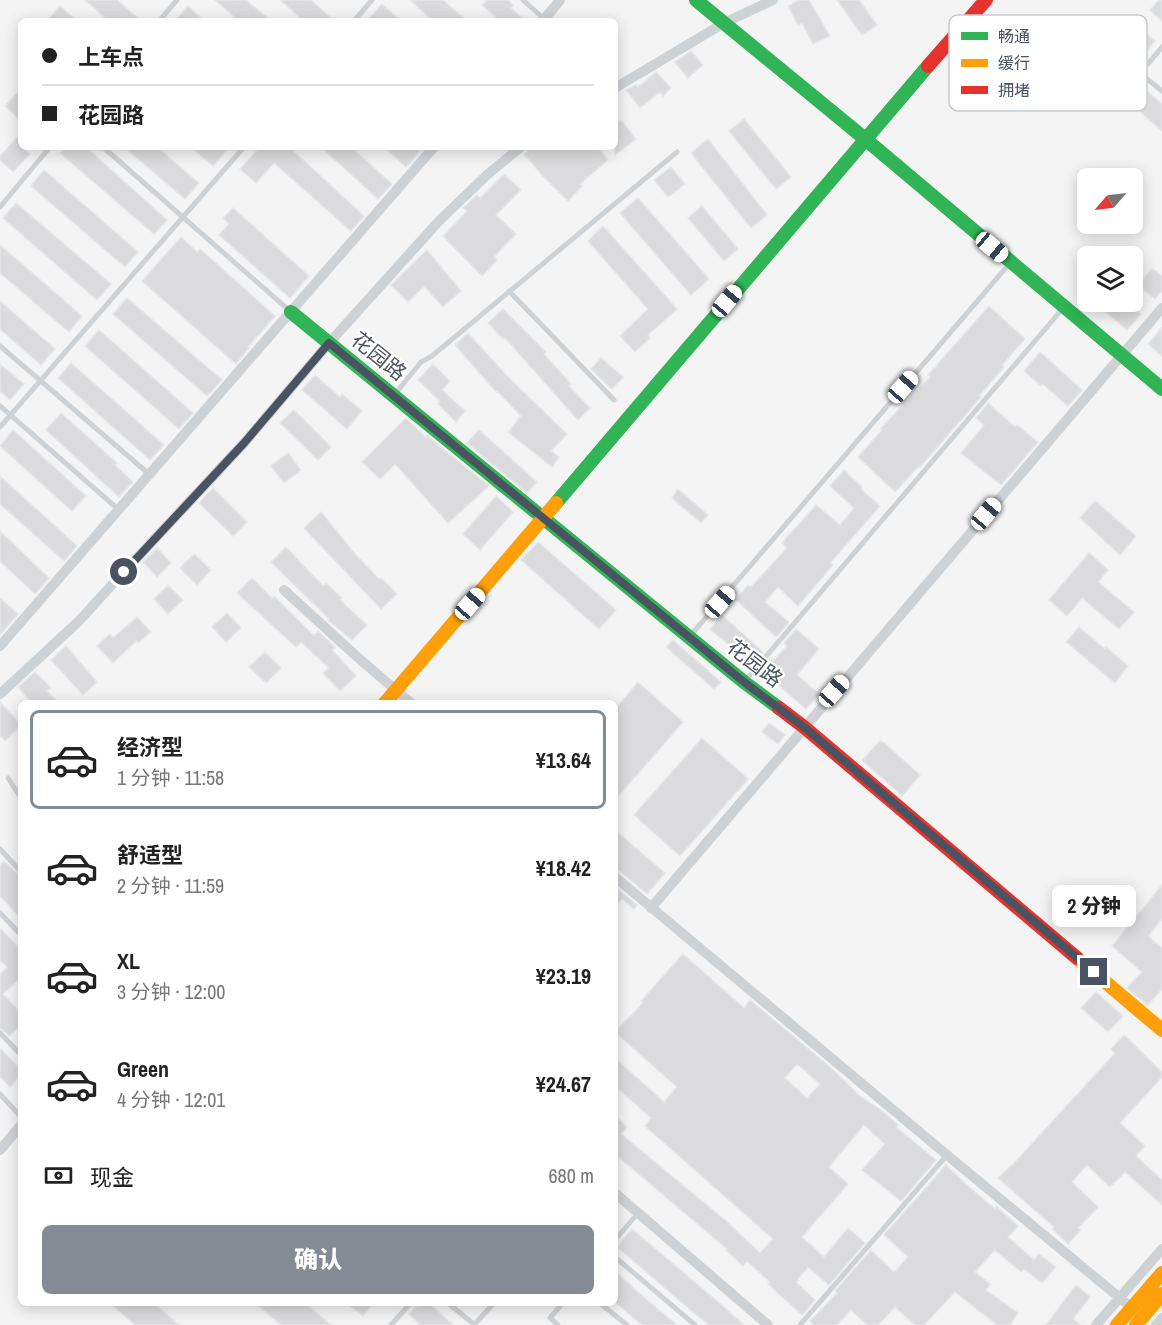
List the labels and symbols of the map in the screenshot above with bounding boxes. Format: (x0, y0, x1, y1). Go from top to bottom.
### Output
legend (949, 15, 1147, 111)
text: 畅通 (998, 25, 1030, 47)
text: 缓行 (998, 52, 1030, 74)
text: 拥堵 (998, 79, 1030, 101)
north arrow (1077, 168, 1143, 234)
car (972, 229, 1012, 265)
car (709, 281, 745, 321)
street label: 花园路 (345, 325, 413, 387)
car (884, 368, 922, 406)
car (968, 494, 1004, 534)
route start (110, 558, 137, 585)
car (701, 583, 739, 621)
car (451, 585, 489, 623)
street label: 花园路 (721, 632, 789, 694)
car (815, 672, 853, 710)
callout: 2 分钟 (1052, 885, 1136, 927)
route end (1080, 958, 1107, 985)

